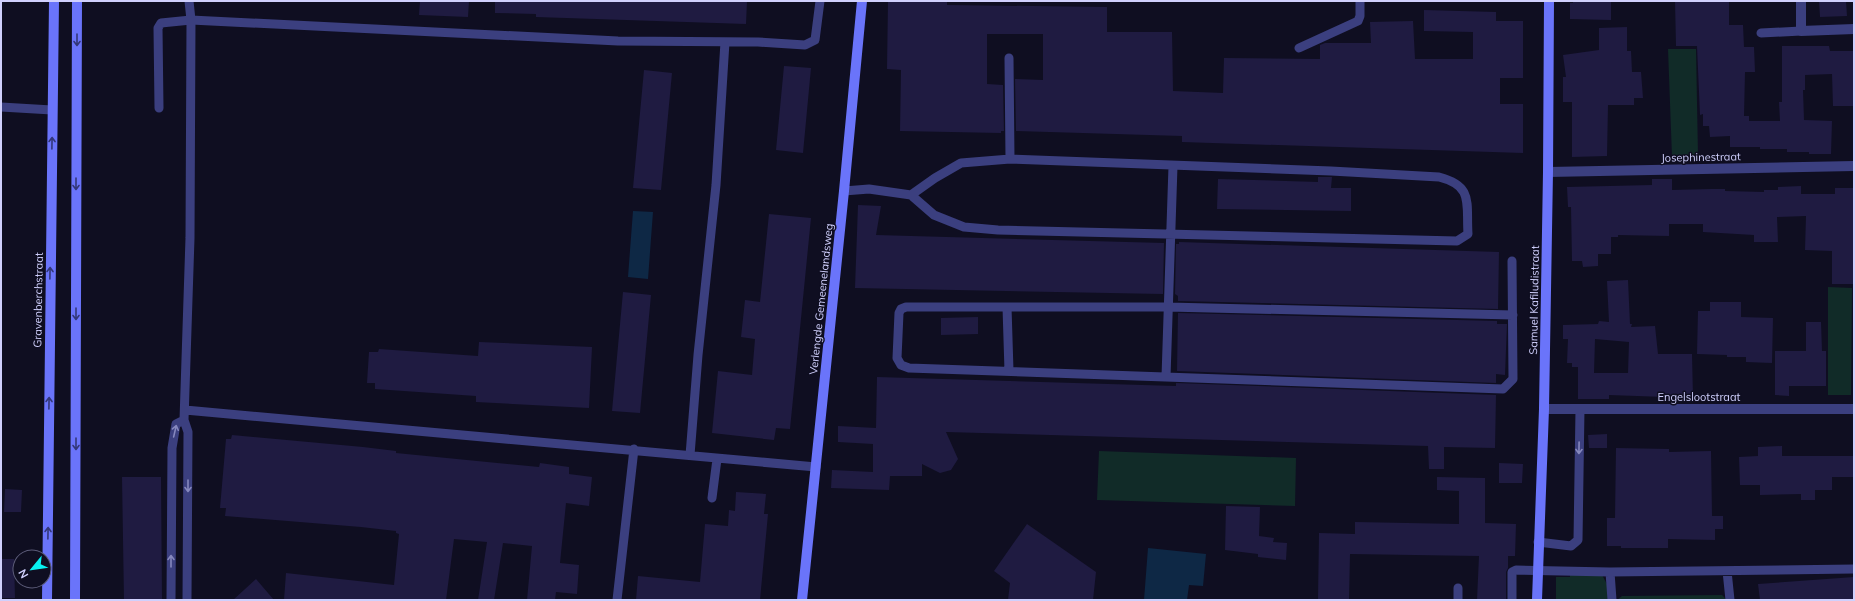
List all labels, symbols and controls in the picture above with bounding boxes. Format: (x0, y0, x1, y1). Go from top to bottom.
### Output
one-way arrow (73, 33, 81, 46)
one-way arrow (48, 137, 56, 150)
street label: Josephinestraat (1661, 149, 1741, 165)
one-way arrow (72, 177, 80, 190)
street label: Verlengde Gemeenelandsweg (806, 223, 836, 375)
street label: Samuel Kafiludistraat (1526, 245, 1542, 355)
street label: Gravenberchstraat (30, 252, 46, 348)
one-way arrow (46, 267, 54, 280)
one-way arrow (72, 307, 80, 320)
street label: Engelslootstraat (1658, 390, 1741, 404)
one-way arrow (45, 397, 53, 410)
one-way arrow (171, 425, 179, 438)
one-way arrow (72, 437, 80, 450)
one-way arrow (1576, 441, 1583, 454)
one-way arrow (184, 479, 192, 492)
one-way arrow (44, 527, 52, 540)
north arrow (12, 549, 52, 589)
one-way arrow (167, 555, 175, 568)
text: N (15, 567, 31, 581)

